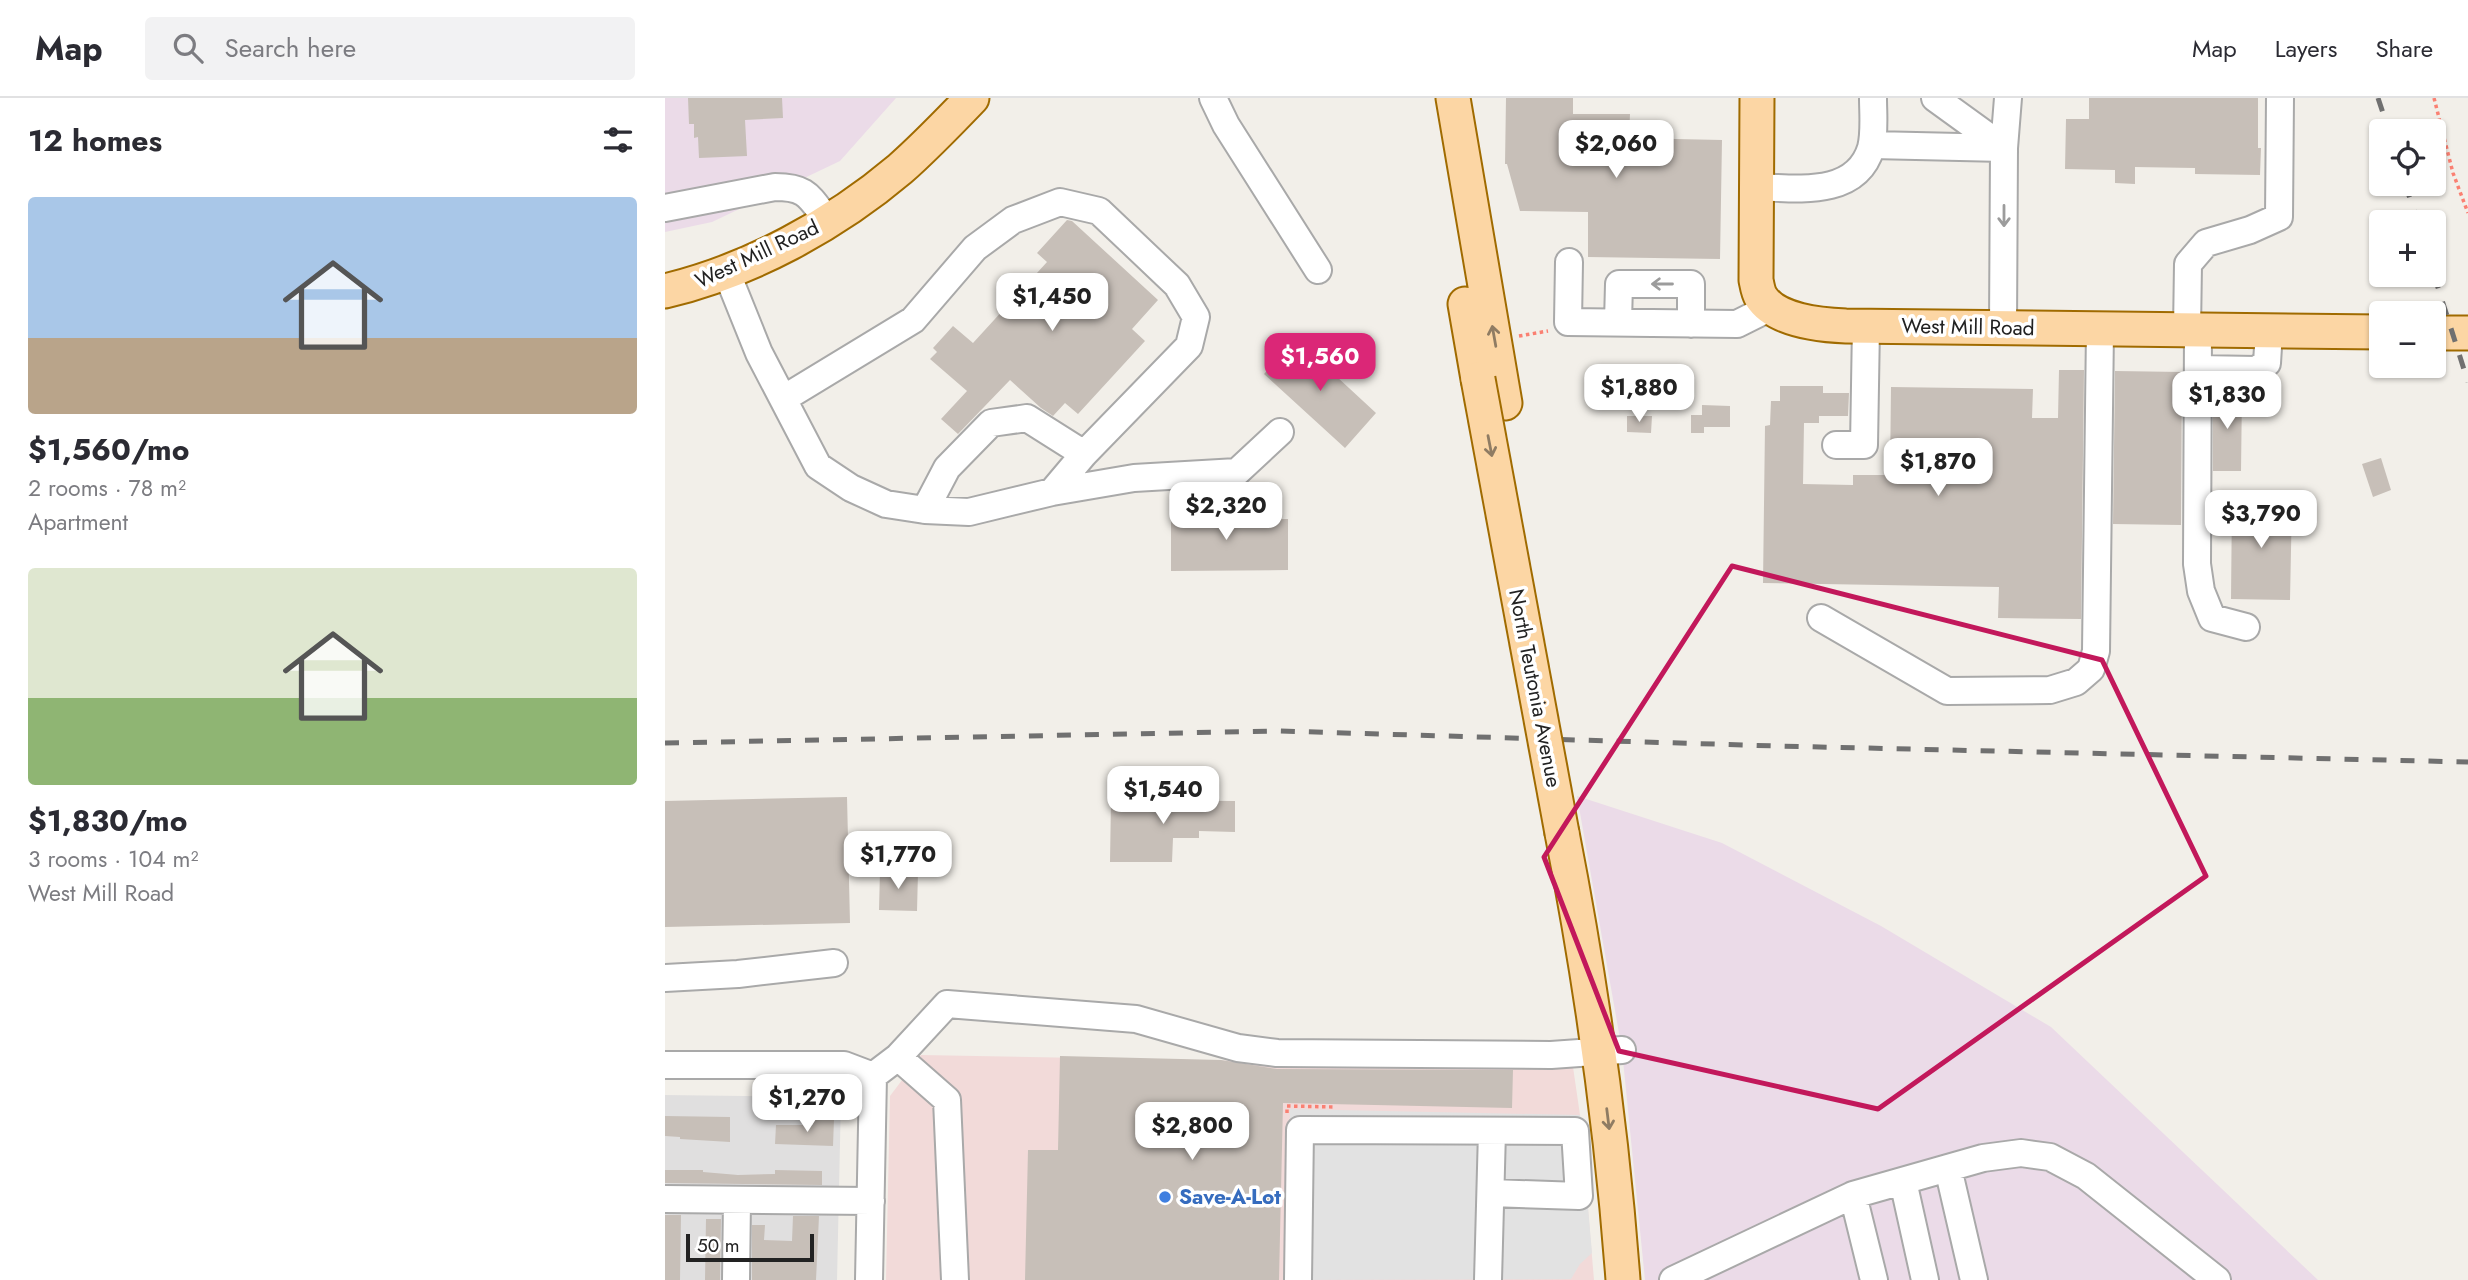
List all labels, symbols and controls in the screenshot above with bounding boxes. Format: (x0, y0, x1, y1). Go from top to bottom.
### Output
search box (145, 17, 635, 80)
text: Map (35, 25, 103, 72)
icon: search (169, 29, 207, 67)
text: Search here (225, 29, 356, 67)
text: Map (2192, 31, 2237, 66)
text: Layers (2275, 31, 2337, 66)
text: Share (2375, 31, 2433, 66)
text: 12 homes (28, 119, 162, 162)
map controls (2369, 119, 2446, 378)
button: locate (2369, 119, 2446, 196)
pin: $2,060 (1559, 120, 1673, 180)
icon: filters (599, 121, 637, 159)
text: $2,060 (1575, 126, 1657, 160)
one-way arrow (1997, 204, 2011, 227)
button: + (2369, 210, 2446, 287)
street label: West Mill Road (690, 212, 824, 296)
icon: home (270, 242, 396, 368)
pin: $1,450 (995, 274, 1109, 333)
one-way arrow (1651, 277, 1674, 291)
text: $1,450 (1012, 279, 1092, 313)
button: − (2369, 301, 2446, 378)
street label: West Mill Road (1901, 311, 2035, 343)
one-way arrow (1487, 325, 1500, 348)
pin: $1,560 (1263, 334, 1377, 393)
text: $1,560 (1281, 339, 1359, 373)
pin: $1,880 (1582, 364, 1696, 424)
text: $1,880 (1600, 370, 1678, 404)
pin: $1,830 (2170, 372, 2284, 431)
text: $1,830 (2188, 377, 2266, 411)
text: $1,560/mo (28, 428, 189, 471)
one-way arrow (1484, 434, 1497, 457)
pin: $1,870 (1881, 438, 1995, 498)
text: $1,870 (1900, 444, 1976, 478)
text: 2 rooms · 78 m² (28, 471, 186, 505)
pin: $2,320 (1169, 482, 1283, 542)
text: $2,320 (1185, 488, 1267, 522)
pin: $3,790 (2204, 490, 2318, 550)
text: $3,790 (2221, 496, 2301, 530)
text: Apartment (28, 505, 128, 539)
street label: North Teutonia Avenue (1501, 586, 1569, 790)
icon: home (270, 613, 396, 739)
pin: $1,540 (1106, 766, 1220, 826)
text: $1,540 (1123, 772, 1203, 806)
text: $1,830/mo (28, 799, 187, 842)
pin: $1,770 (841, 832, 955, 891)
text: $1,770 (860, 837, 936, 871)
text: 3 rooms · 104 m² (28, 842, 198, 876)
text: West Mill Road (28, 876, 174, 910)
pin: $1,270 (750, 1074, 864, 1134)
text: $1,270 (768, 1080, 846, 1114)
pin: $2,800 (1135, 1102, 1249, 1162)
text: $2,800 (1151, 1108, 1233, 1142)
one-way arrow (1601, 1108, 1614, 1130)
place label: Save-A-Lot (1179, 1182, 1281, 1212)
marker: Save-A-Lot (1157, 1189, 1173, 1205)
scale bar (686, 1231, 814, 1263)
text: 50 m (697, 1232, 740, 1259)

